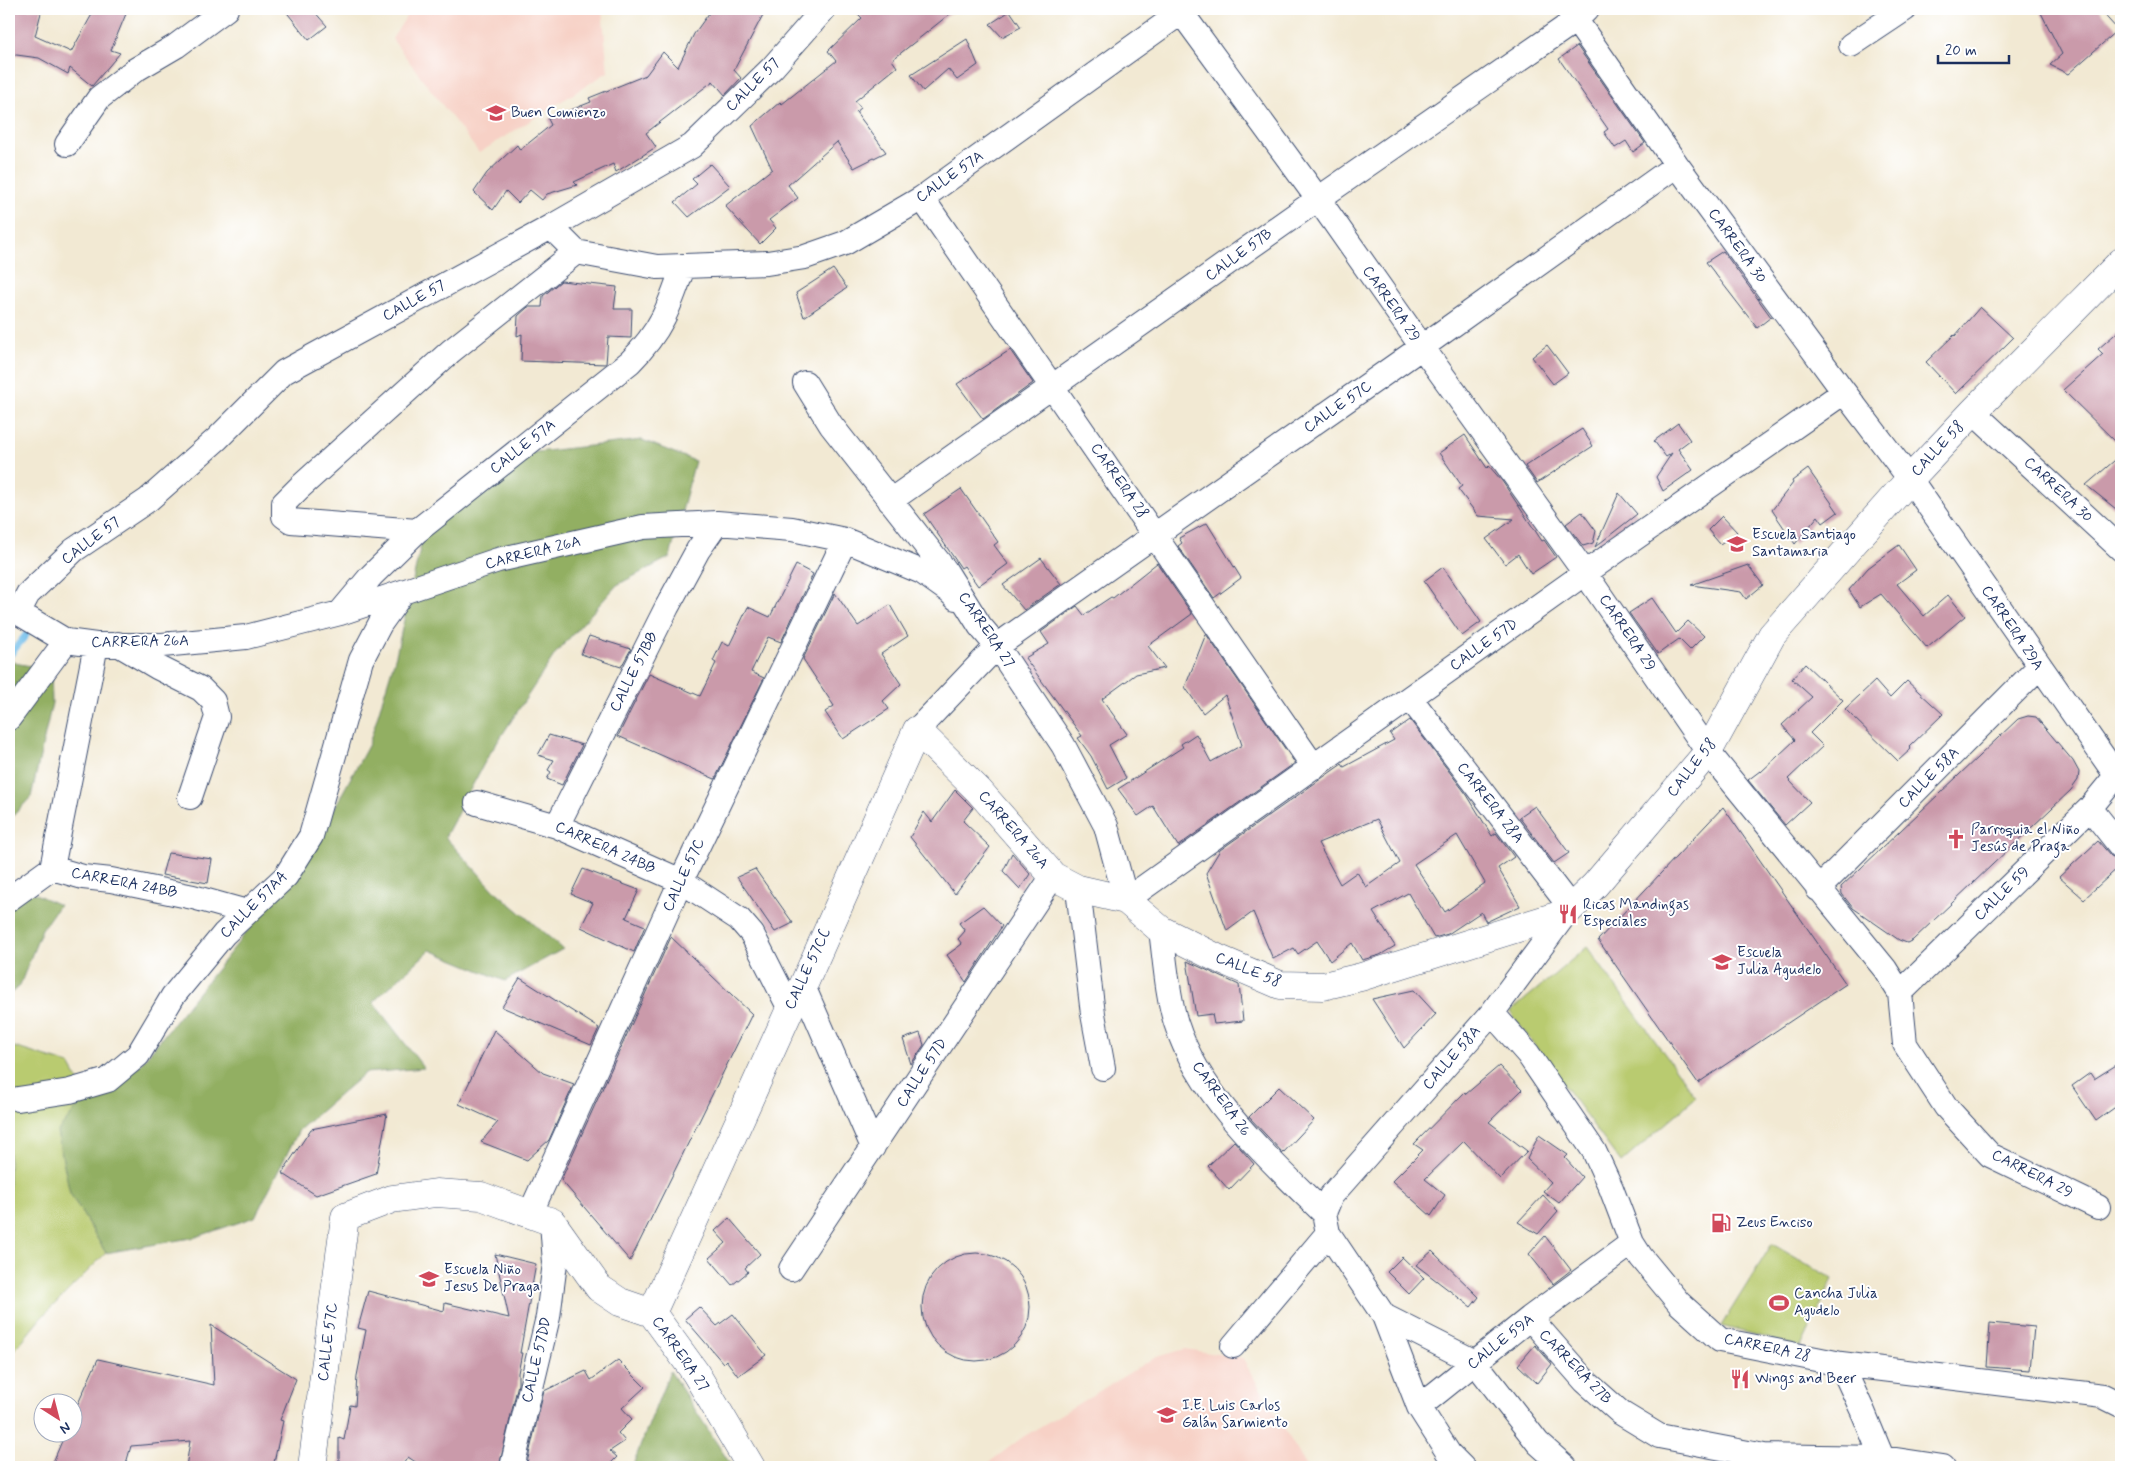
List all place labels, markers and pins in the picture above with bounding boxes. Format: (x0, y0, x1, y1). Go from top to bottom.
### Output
school or university icon: Buen Comienzo (485, 102, 507, 124)
place label: Buen Comienzo (511, 103, 606, 123)
place label: Escuela Santiago Santamaria (1752, 525, 1856, 562)
school or university icon: Escuela Santiago Santamaria (1726, 533, 1748, 555)
place label: Parroquia el Niño Jesús de Praga (1971, 820, 2080, 858)
church icon: Parroquia el Niño Jesús de Praga (1945, 828, 1967, 850)
place label: Ricas Mandingas Especiales (1583, 895, 1689, 932)
restaurant icon: Ricas Mandingas Especiales (1557, 903, 1579, 925)
place label: Escuela Julia Agudelo (1737, 943, 1821, 980)
school or university icon: Escuela Julia Agudelo (1711, 951, 1733, 973)
fuel station icon: Zeus Enciso (1710, 1212, 1732, 1234)
place label: Zeus Enciso (1736, 1213, 1813, 1233)
place label: Escuela Niño Jesus De Praga (444, 1260, 540, 1297)
school or university icon: Escuela Niño Jesus De Praga (418, 1268, 440, 1290)
place label: Cancha Julia Agudelo (1794, 1284, 1878, 1321)
sports icon: Cancha Julia Agudelo (1768, 1292, 1790, 1314)
restaurant icon: Wings and Beer (1729, 1368, 1751, 1390)
place label: Wings and Beer (1755, 1369, 1857, 1390)
place label: I.E. Luis Carlos Galán Sarmiento (1182, 1396, 1288, 1433)
school or university icon: I.E. Luis Carlos Galán Sarmiento (1156, 1404, 1178, 1426)

